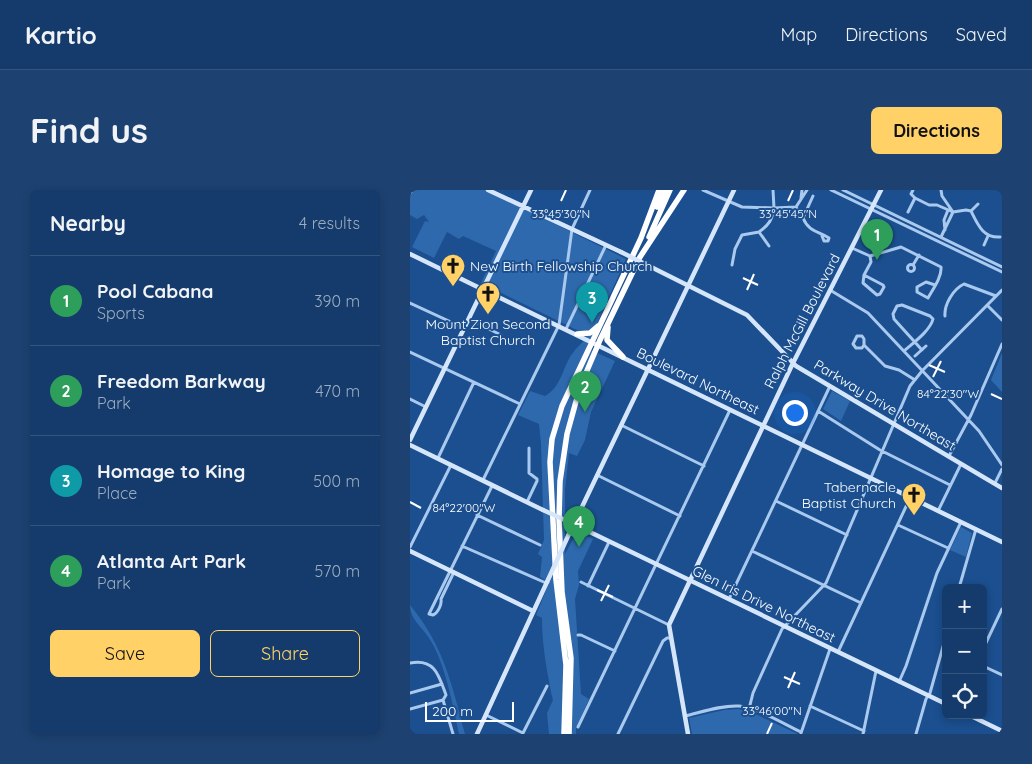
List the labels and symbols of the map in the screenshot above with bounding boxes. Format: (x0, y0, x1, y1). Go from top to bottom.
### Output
text: 33°45'30"N (532, 206, 590, 221)
text: 33°45'45"N (759, 206, 817, 221)
pin: 1 (861, 219, 893, 260)
street label: Ralph McGill Boulevard (760, 250, 844, 392)
church icon: New Birth Fellowship Church (440, 253, 466, 287)
place label: New Birth Fellowship Church (470, 257, 652, 275)
church icon: Mount Zion Second Baptist Church (475, 281, 501, 315)
pin: 3 (576, 282, 608, 323)
place label: Mount Zion Second Baptist Church (425, 315, 551, 349)
street label: Boulevard Northeast (634, 343, 762, 419)
street label: Parkway Drive Northeast (811, 355, 959, 455)
pin: 2 (569, 371, 601, 412)
text: 84°22'30"W (917, 386, 979, 401)
your location (782, 400, 808, 426)
place label: Tabernacle Baptist Church (802, 478, 896, 512)
church icon: Tabernacle Baptist Church (901, 482, 927, 516)
text: 84°22'00"W (433, 500, 496, 515)
pin: 4 (563, 506, 595, 547)
street label: Glen Iris Drive Northeast (690, 562, 839, 647)
scale bar (425, 699, 514, 722)
text: 33°46'00"N (742, 703, 802, 718)

